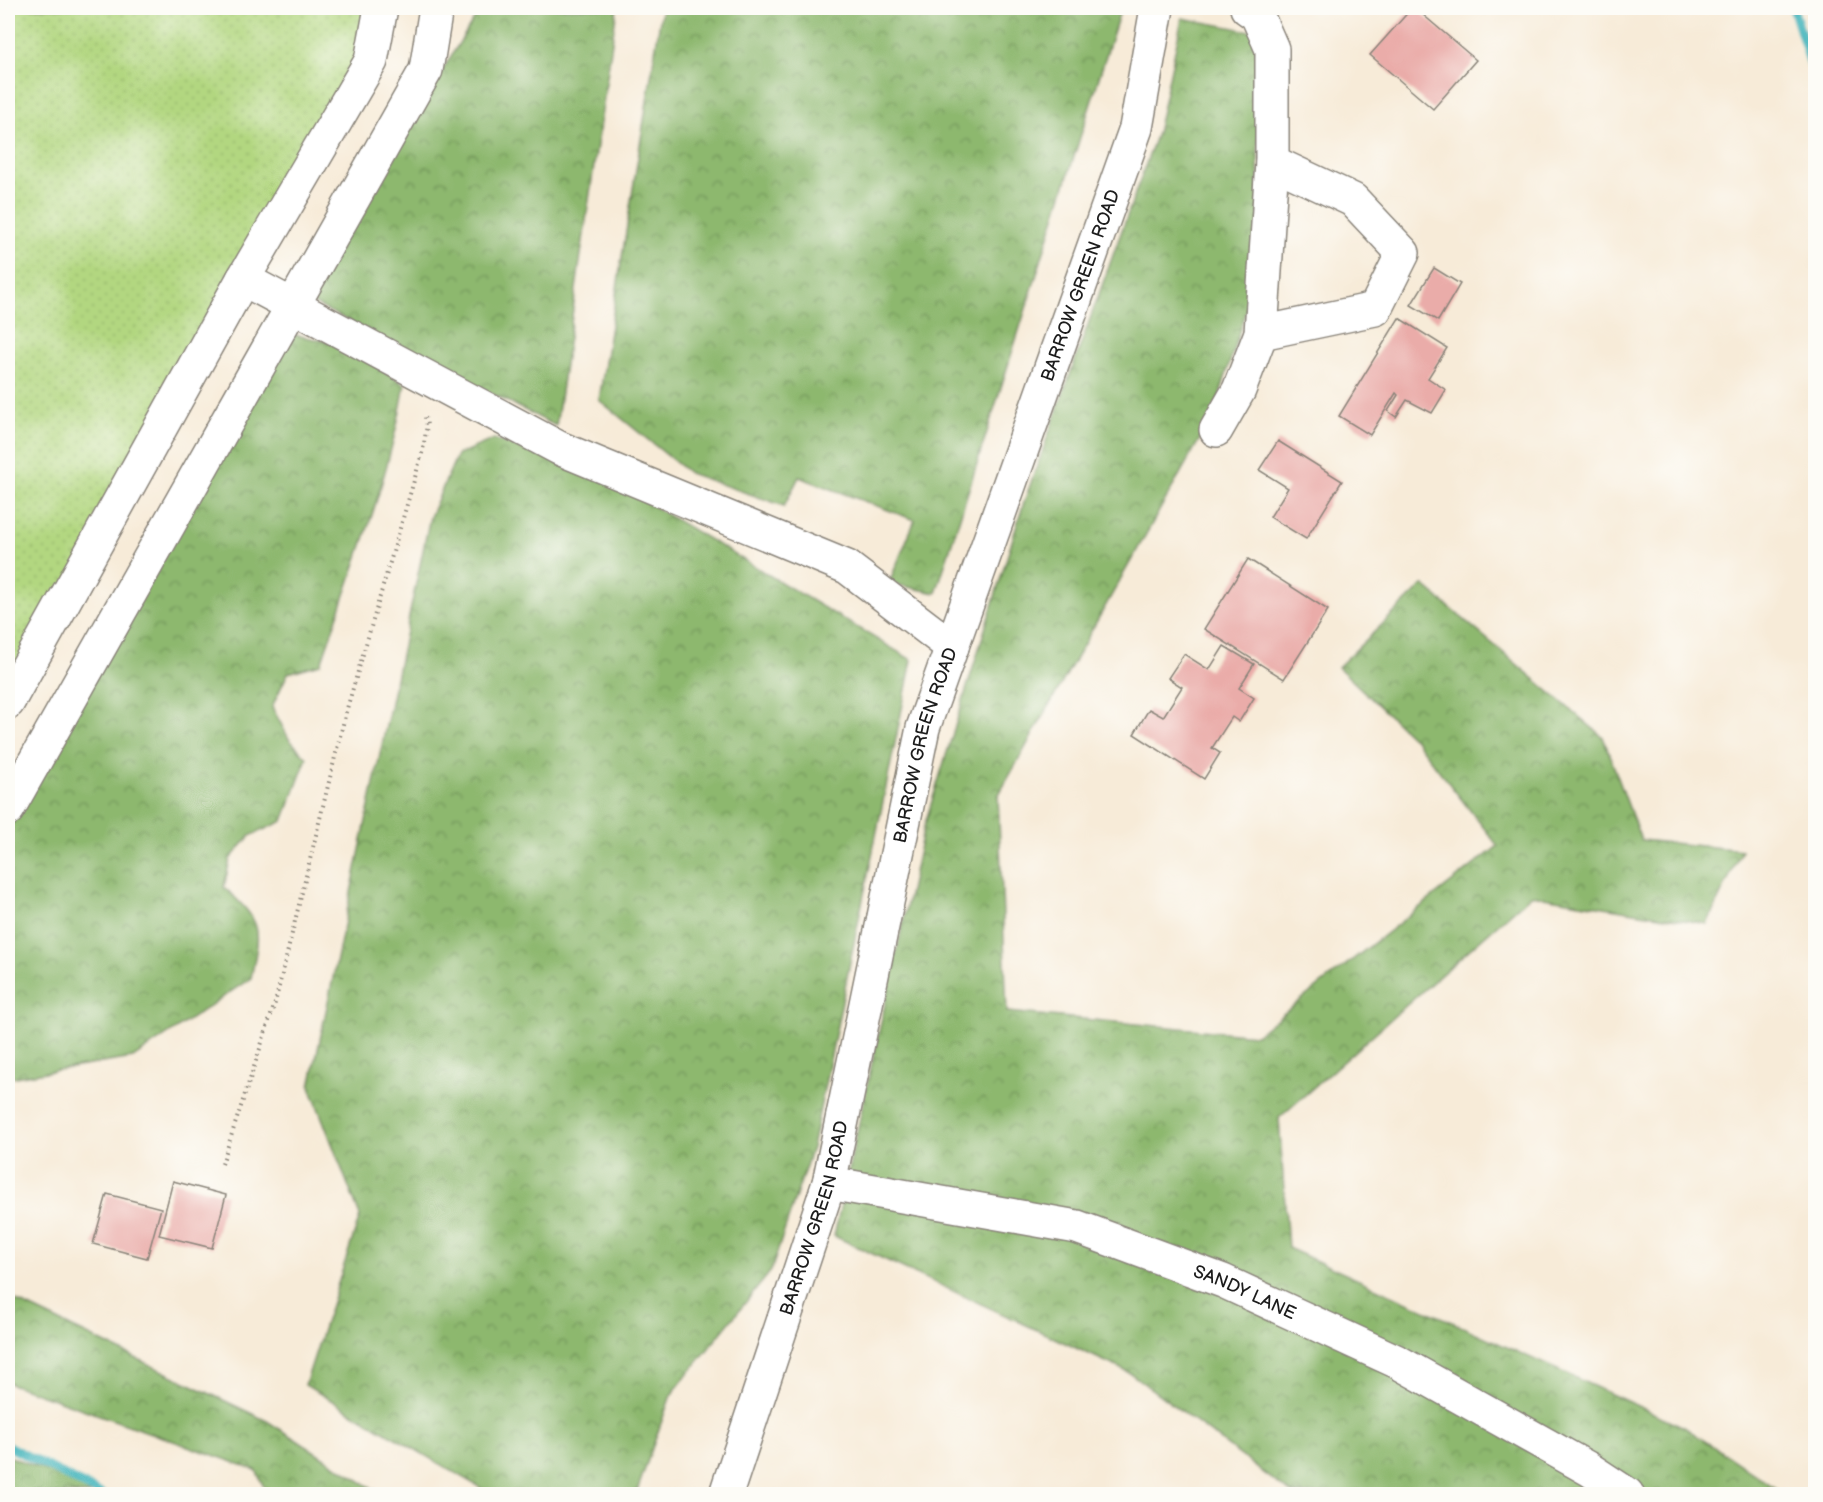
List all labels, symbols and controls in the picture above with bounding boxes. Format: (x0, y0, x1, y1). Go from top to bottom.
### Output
street label: BARROW GREEN ROAD (1036, 187, 1124, 384)
street label: BARROW GREEN ROAD (889, 645, 961, 845)
street label: BARROW GREEN ROAD (775, 1119, 852, 1318)
street label: SANDY LANE (1191, 1261, 1300, 1324)

